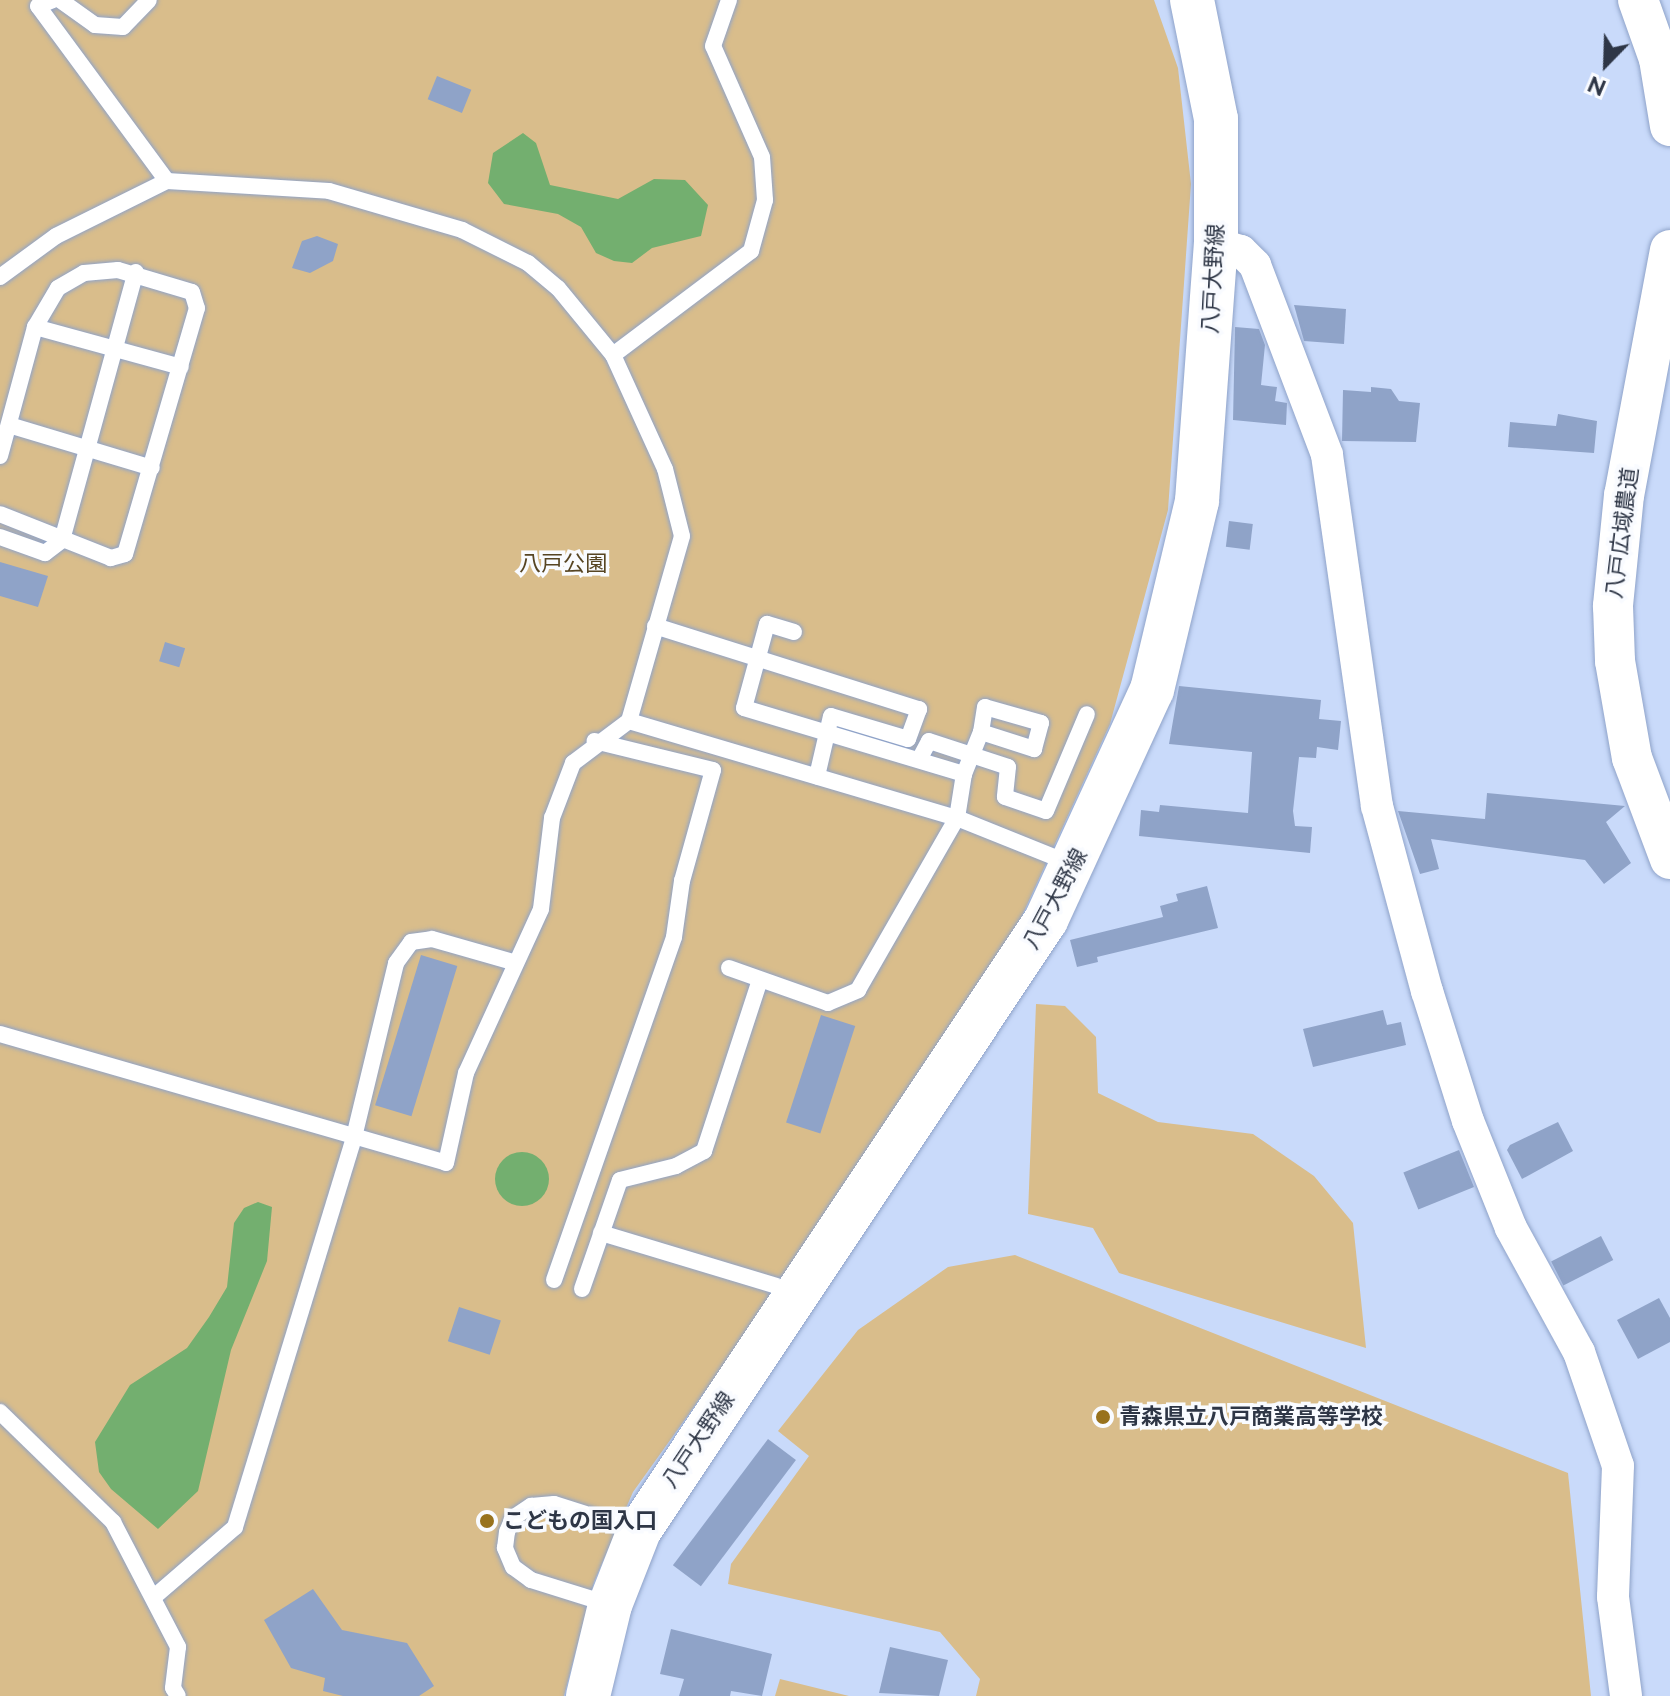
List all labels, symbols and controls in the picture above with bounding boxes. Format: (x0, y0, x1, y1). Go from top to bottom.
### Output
north arrow (1566, 24, 1646, 104)
text: N (1584, 71, 1609, 101)
street label: 八戸大野線 (1197, 223, 1229, 335)
street label: 八戸広域農道 (1601, 466, 1643, 600)
park label: 八戸公園 (519, 551, 607, 577)
street label: 八戸大野線 (1018, 844, 1092, 954)
street label: 八戸大野線 (656, 1387, 740, 1493)
place label: 青森県立八戸商業高等学校 (1119, 1404, 1383, 1430)
marker: 青森県立八戸商業高等学校 (1094, 1408, 1112, 1426)
place label: こどもの国入口 (503, 1508, 657, 1534)
marker: こどもの国入口 (478, 1512, 496, 1530)

